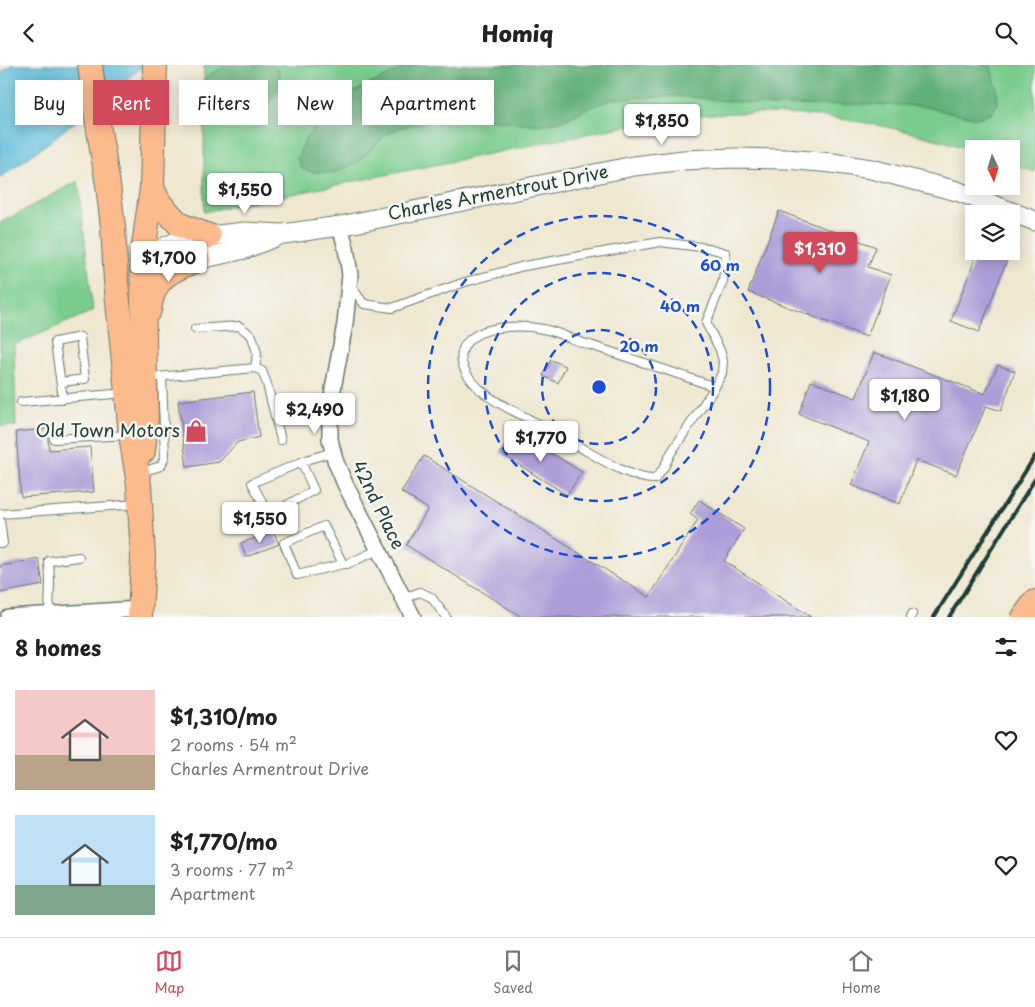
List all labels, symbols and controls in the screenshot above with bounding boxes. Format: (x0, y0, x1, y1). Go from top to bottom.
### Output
text: Homiq (482, 16, 553, 49)
icon: back (15, 19, 43, 47)
icon: search (992, 19, 1020, 47)
chip: Buy (15, 80, 83, 125)
chip: Rent (93, 80, 169, 125)
chip: Filters (179, 80, 268, 125)
chip: New (278, 80, 352, 125)
chip: Apartment (362, 80, 494, 125)
pin: $1,850 (621, 103, 703, 146)
text: $1,850 (635, 108, 689, 132)
north arrow (965, 140, 1020, 195)
map controls (965, 140, 1020, 260)
street label: Charles Armentrout Drive (385, 157, 610, 226)
pin: $1,550 (204, 173, 286, 215)
text: $1,550 (218, 177, 272, 201)
button: layers (965, 205, 1020, 260)
pin: $1,310 (779, 231, 861, 274)
text: $1,310 (794, 236, 846, 260)
pin: $1,700 (128, 241, 210, 283)
text: $1,700 (142, 245, 196, 269)
text: 60 m (700, 253, 740, 276)
text: 40 m (660, 294, 700, 317)
text: 20 m (620, 334, 658, 357)
centre of rings (590, 378, 608, 396)
pin: $1,180 (864, 379, 946, 421)
text: $1,180 (880, 383, 930, 407)
pin: $2,490 (274, 393, 356, 435)
text: $2,490 (286, 397, 344, 421)
place label: Old Town Motors (35, 416, 180, 443)
shop icon: Old Town Motors (183, 418, 209, 444)
pin: $1,770 (500, 421, 582, 463)
text: $1,770 (515, 425, 567, 449)
street label: 42nd Place (346, 455, 413, 553)
pin: $1,550 (219, 501, 301, 544)
text: $1,550 (233, 506, 287, 530)
text: 8 homes (15, 631, 101, 663)
icon: filters (992, 633, 1020, 661)
text: $1,310/mo (170, 700, 277, 732)
icon: home (55, 710, 115, 770)
icon: heart (992, 726, 1020, 754)
text: 2 rooms · 54 m² (170, 732, 297, 756)
text: Charles Armentrout Drive (170, 756, 369, 780)
text: $1,770/mo (170, 825, 277, 857)
icon: home (55, 835, 115, 895)
icon: heart (992, 851, 1020, 879)
text: 3 rooms · 77 m² (170, 857, 294, 881)
text: Apartment (170, 881, 255, 905)
tab: Map (154, 947, 184, 998)
tab: Saved (493, 947, 533, 998)
tab: Home (842, 947, 881, 998)

